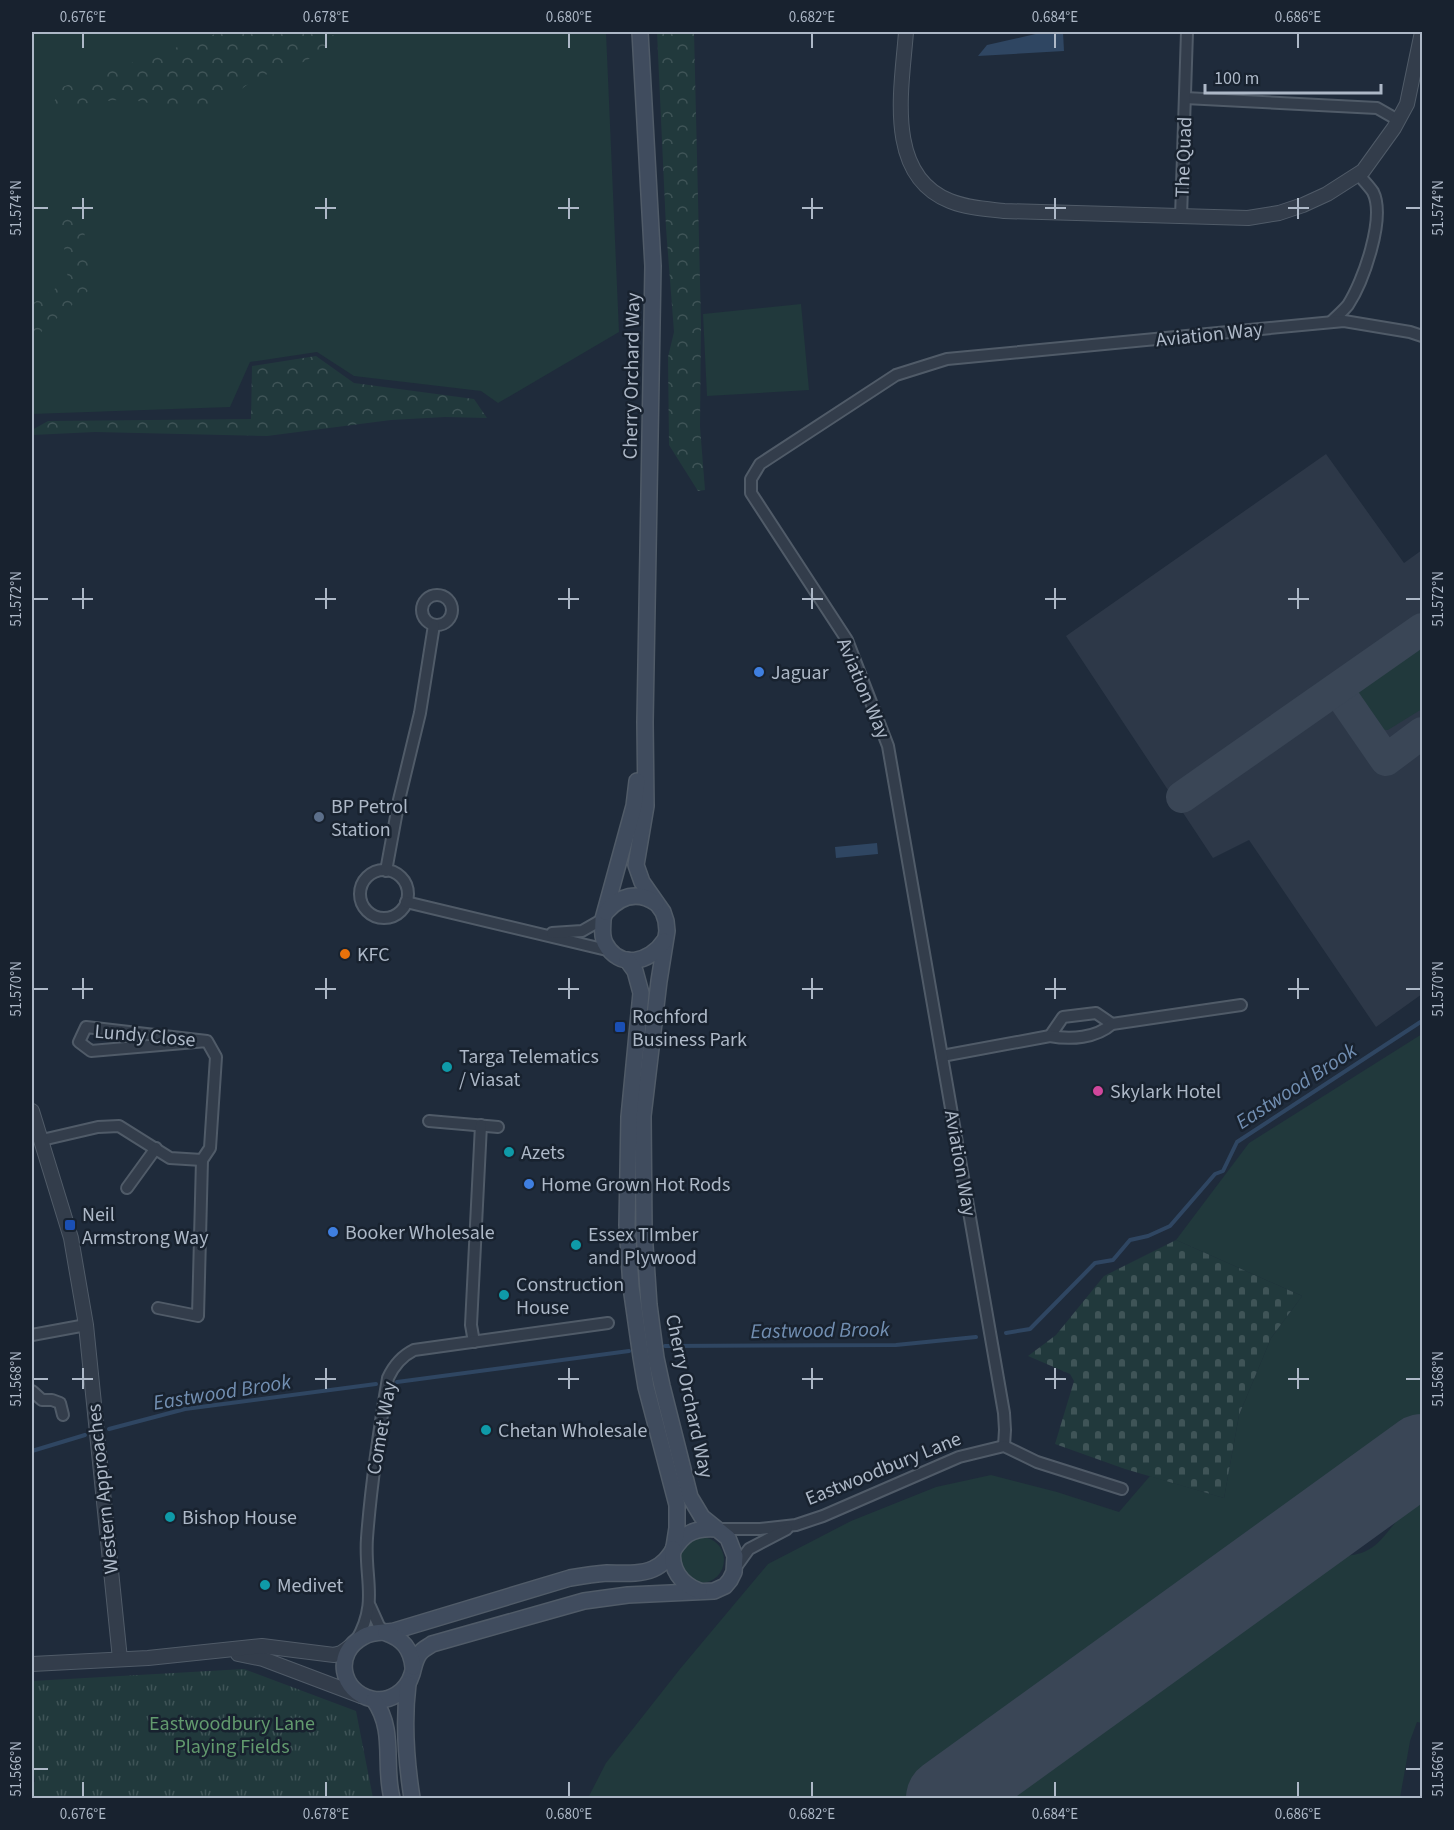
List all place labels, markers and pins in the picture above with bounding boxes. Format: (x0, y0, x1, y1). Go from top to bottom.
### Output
place label: Jaguar (771, 659, 829, 687)
marker: Jaguar (752, 665, 766, 679)
place label: BP Petrol Station (331, 793, 408, 844)
marker: BP Petrol Station (312, 810, 326, 824)
place label: KFC (357, 941, 390, 969)
marker: KFC (338, 947, 352, 961)
place label: Rochford Business Park (632, 1003, 747, 1054)
marker: Rochford Business Park (613, 1020, 627, 1034)
place label: Targa Telematics / Viasat (459, 1043, 599, 1094)
marker: Targa Telematics / Viasat (440, 1060, 454, 1074)
place label: Skylark Hotel (1110, 1078, 1221, 1106)
marker: Skylark Hotel (1091, 1084, 1105, 1098)
place label: Azets (521, 1139, 565, 1167)
marker: Azets (502, 1145, 516, 1159)
place label: Home Grown Hot Rods (541, 1171, 730, 1199)
marker: Home Grown Hot Rods (522, 1177, 536, 1191)
place label: Neil Armstrong Way (82, 1201, 209, 1252)
marker: Neil Armstrong Way (63, 1218, 77, 1232)
place label: Booker Wholesale (345, 1219, 495, 1247)
place label: Essex TImber and Plywood (588, 1221, 699, 1272)
marker: Booker Wholesale (326, 1225, 340, 1239)
marker: Essex TImber and Plywood (569, 1238, 583, 1252)
place label: Construction House (516, 1271, 624, 1322)
marker: Construction House (497, 1288, 511, 1302)
place label: Chetan Wholesale (498, 1417, 647, 1445)
marker: Chetan Wholesale (479, 1423, 493, 1437)
place label: Bishop House (182, 1504, 297, 1532)
marker: Bishop House (163, 1510, 177, 1524)
place label: Medivet (277, 1572, 343, 1600)
marker: Medivet (258, 1578, 272, 1592)

